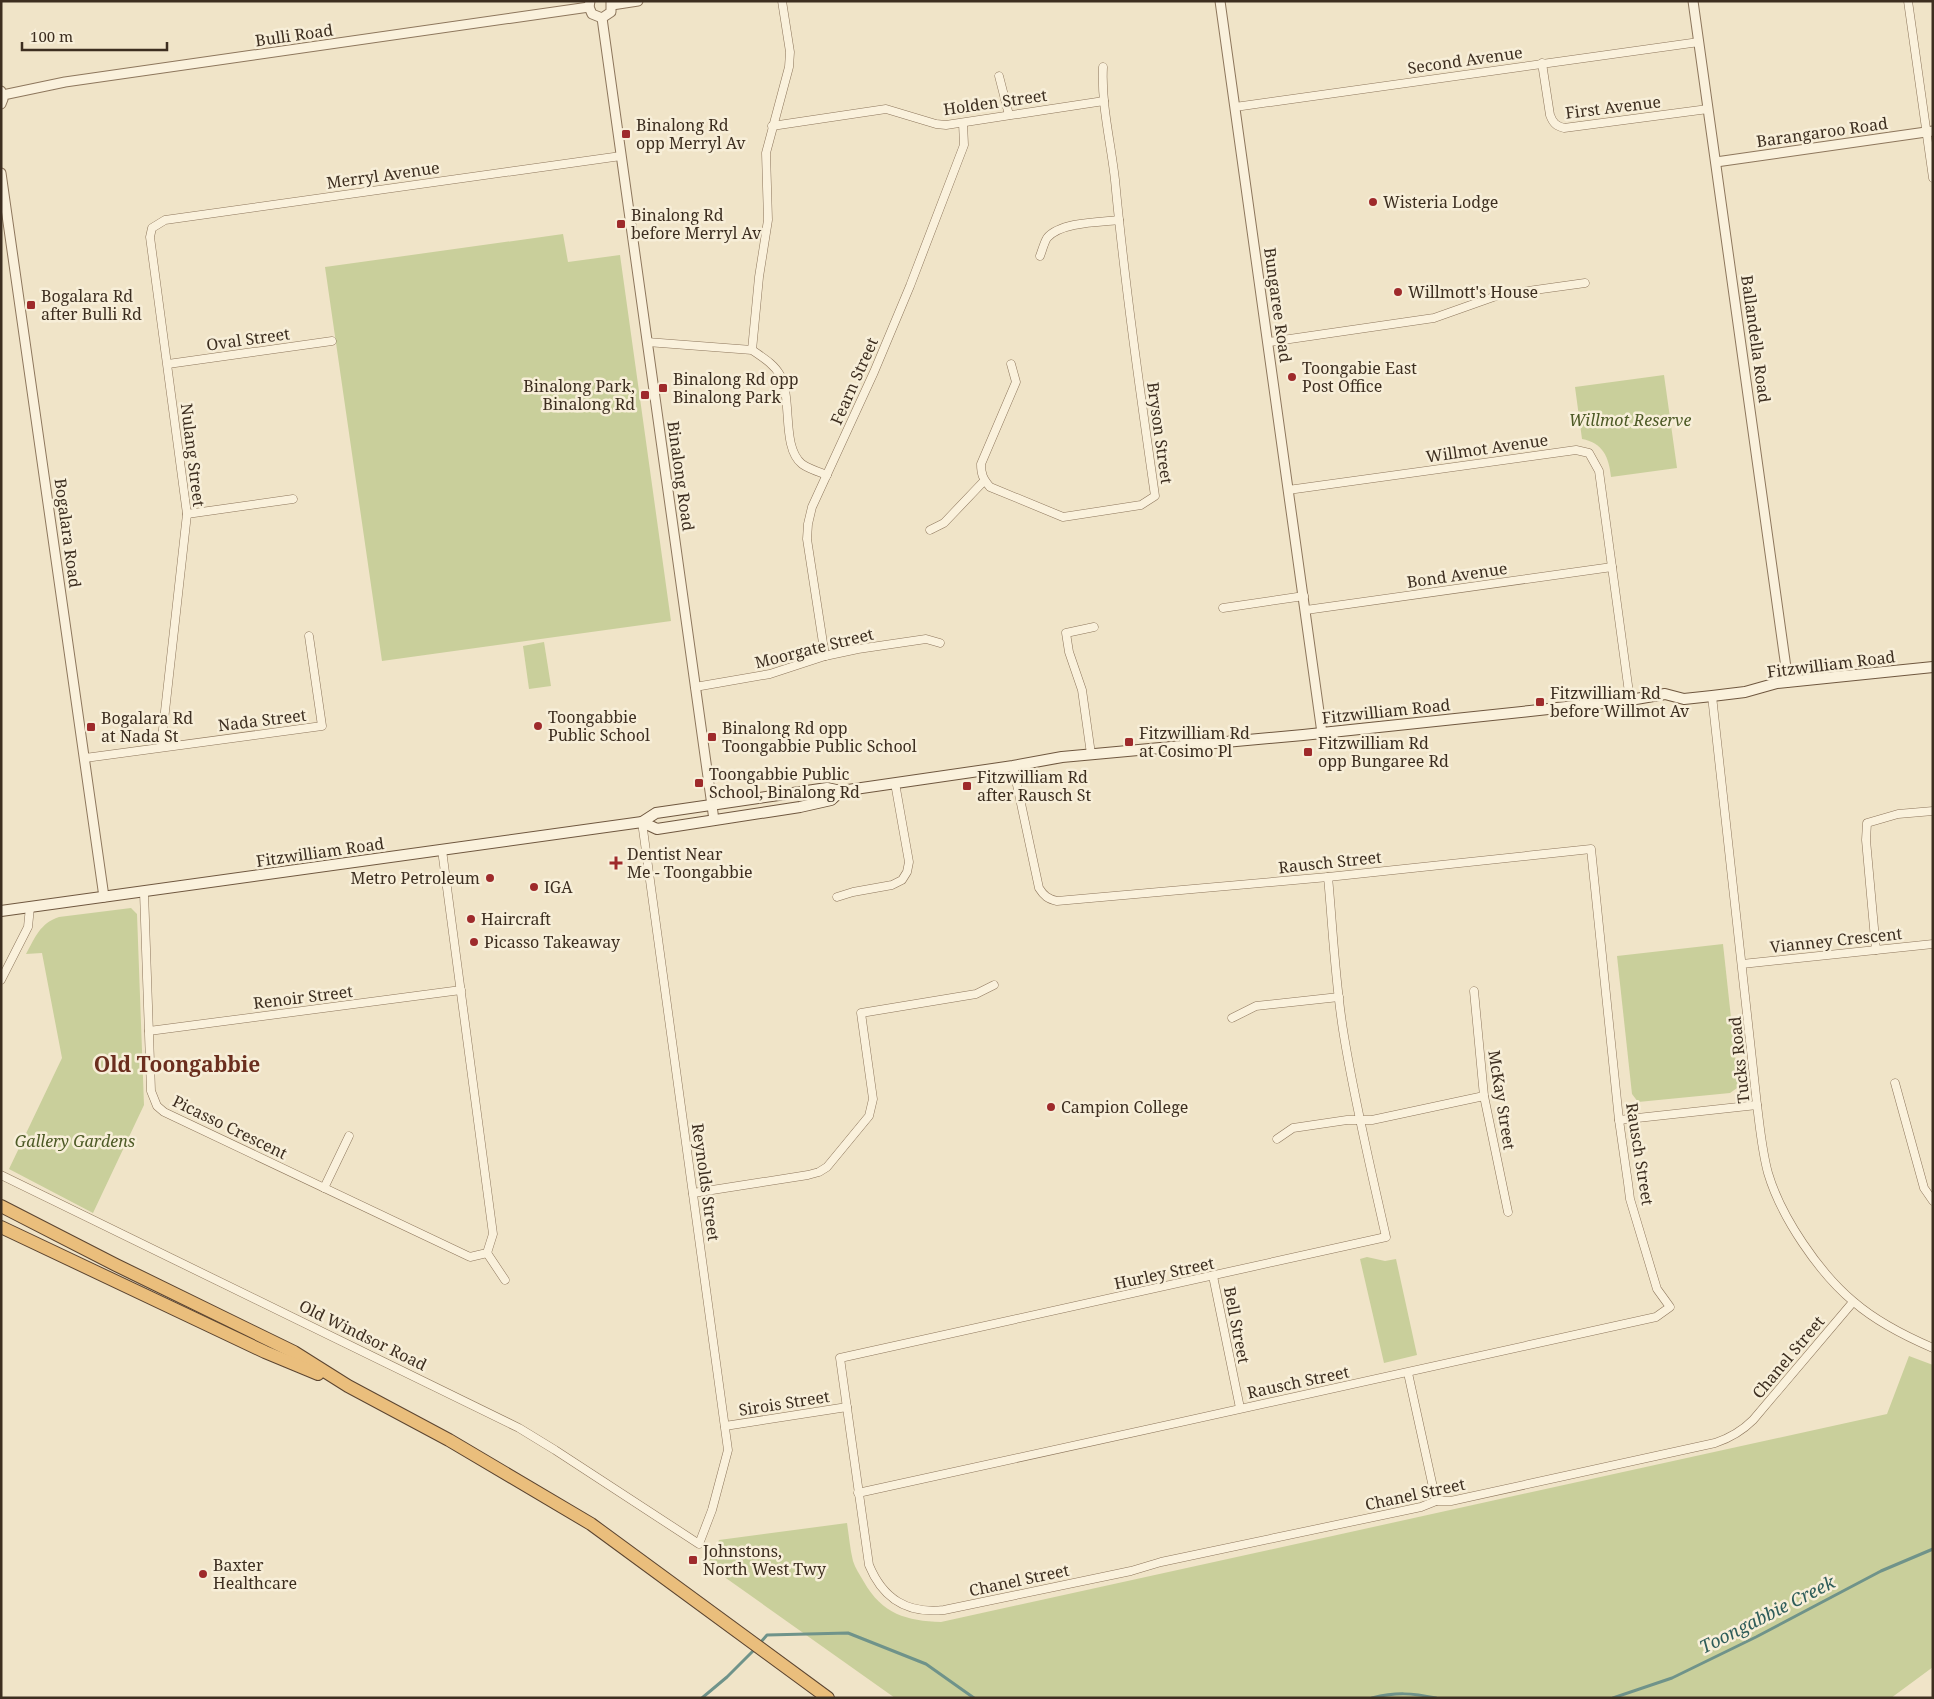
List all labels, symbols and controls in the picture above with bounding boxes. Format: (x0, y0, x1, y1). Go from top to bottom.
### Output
street label: Bulli Road (254, 19, 335, 51)
scale bar (22, 20, 168, 52)
text: 100 m (30, 26, 73, 46)
street label: Second Avenue (1406, 41, 1524, 79)
street label: Holden Street (942, 84, 1049, 120)
street label: First Avenue (1564, 90, 1662, 124)
street label: Barangaroo Road (1755, 112, 1889, 152)
place label: Binalong Rd opp Merryl Av (636, 114, 746, 154)
marker: Binalong Rd opp Merryl Av (620, 128, 632, 140)
street label: Merryl Avenue (325, 156, 441, 194)
place label: Wisteria Lodge (1383, 191, 1498, 213)
marker: Wisteria Lodge (1367, 196, 1379, 208)
place label: Binalong Rd before Merryl Av (631, 204, 762, 244)
marker: Binalong Rd before Merryl Av (615, 218, 627, 230)
street label: Bungaree Road (1259, 246, 1297, 364)
street label: Ballandella Road (1736, 274, 1776, 404)
place label: Willmott's House (1408, 281, 1538, 303)
place label: Bogalara Rd after Bulli Rd (41, 285, 142, 325)
marker: Willmott's House (1392, 286, 1404, 298)
marker: Bogalara Rd after Bulli Rd (25, 299, 37, 311)
street label: Oval Street (205, 322, 291, 356)
street label: Fearn Street (825, 334, 883, 428)
place label: Toongabie East Post Office (1302, 357, 1417, 397)
place label: Binalong Rd opp Binalong Park (673, 368, 799, 408)
marker: Toongabie East Post Office (1286, 371, 1298, 383)
place label: Binalong Park, Binalong Rd (523, 375, 635, 415)
street label: Bryson Street (1142, 381, 1178, 486)
marker: Binalong Rd opp Binalong Park (657, 382, 669, 394)
marker: Binalong Park, Binalong Rd (639, 389, 651, 401)
street label: Nulang Street (176, 402, 210, 508)
park label: Willmot Reserve (1569, 409, 1691, 431)
street label: Binalong Road (662, 420, 700, 533)
street label: Willmot Avenue (1425, 429, 1549, 467)
street label: Bogalara Road (49, 477, 87, 589)
street label: Bond Avenue (1405, 557, 1509, 593)
street label: Moorgate Street (752, 623, 876, 673)
street label: Fitzwilliam Road (1766, 645, 1897, 683)
place label: Fitzwilliam Rd before Willmot Av (1550, 682, 1690, 722)
street label: Fitzwilliam Road (1321, 693, 1452, 729)
marker: Fitzwilliam Rd before Willmot Av (1534, 696, 1546, 708)
street label: Nada Street (217, 704, 308, 736)
place label: Toongabbie Public School (548, 706, 650, 746)
place label: Bogalara Rd at Nada St (101, 707, 193, 747)
place label: Binalong Rd opp Toongabbie Public School (722, 717, 917, 757)
marker: Toongabbie Public School (532, 720, 544, 732)
marker: Bogalara Rd at Nada St (85, 721, 97, 733)
place label: Fitzwilliam Rd at Cosimo Pl (1139, 722, 1250, 762)
marker: Binalong Rd opp Toongabbie Public School (706, 731, 718, 743)
place label: Fitzwilliam Rd opp Bungaree Rd (1318, 732, 1449, 772)
marker: Fitzwilliam Rd at Cosimo Pl (1123, 736, 1135, 748)
marker: Fitzwilliam Rd opp Bungaree Rd (1302, 746, 1314, 758)
place label: Toongabbie Public School, Binalong Rd (709, 763, 860, 803)
place label: Fitzwilliam Rd after Rausch St (977, 766, 1092, 806)
marker: Toongabbie Public School, Binalong Rd (693, 777, 705, 789)
marker: Fitzwilliam Rd after Rausch St (961, 780, 973, 792)
street label: Fitzwilliam Road (255, 832, 386, 872)
place label: Dentist Near Me - Toongabbie (627, 843, 753, 883)
street label: Rausch Street (1277, 846, 1383, 878)
marker: Dentist Near Me - Toongabbie (609, 856, 623, 870)
place label: Metro Petroleum (350, 867, 480, 889)
marker: Metro Petroleum (484, 872, 496, 884)
place label: IGA (544, 876, 573, 898)
marker: IGA (528, 881, 540, 893)
place label: Haircraft (481, 908, 551, 930)
marker: Haircraft (465, 913, 477, 925)
street label: Vianney Crescent (1769, 922, 1904, 958)
place label: Picasso Takeaway (484, 931, 621, 953)
marker: Picasso Takeaway (468, 936, 480, 948)
street label: Renoir Street (252, 980, 354, 1014)
street label: Tucks Road (1723, 1015, 1754, 1104)
street label: McKay Street (1483, 1049, 1521, 1152)
district label: Old Toongabbie (94, 1050, 260, 1078)
street label: Picasso Crescent (169, 1090, 291, 1164)
place label: Campion College (1061, 1096, 1188, 1118)
marker: Campion College (1045, 1101, 1057, 1113)
street label: Rausch Street (1621, 1101, 1659, 1207)
street label: Reynolds Street (687, 1122, 725, 1243)
park label: Gallery Gardens (15, 1130, 135, 1152)
street label: Hurley Street (1112, 1252, 1216, 1294)
street label: Bell Street (1219, 1285, 1255, 1366)
street label: Old Windsor Road (295, 1295, 431, 1376)
street label: Chanel Street (1747, 1311, 1829, 1403)
street label: Rausch Street (1245, 1360, 1351, 1404)
street label: Sirois Street (737, 1385, 831, 1421)
street label: Chanel Street (1363, 1473, 1467, 1515)
place label: Johnstons, North West Twy (702, 1540, 827, 1580)
place label: Baxter Healthcare (213, 1554, 297, 1594)
marker: Johnstons, North West Twy (687, 1554, 699, 1566)
street label: Chanel Street (967, 1559, 1071, 1601)
marker: Baxter Healthcare (197, 1568, 209, 1580)
water label: Toongabbie Creek (1695, 1569, 1839, 1659)

